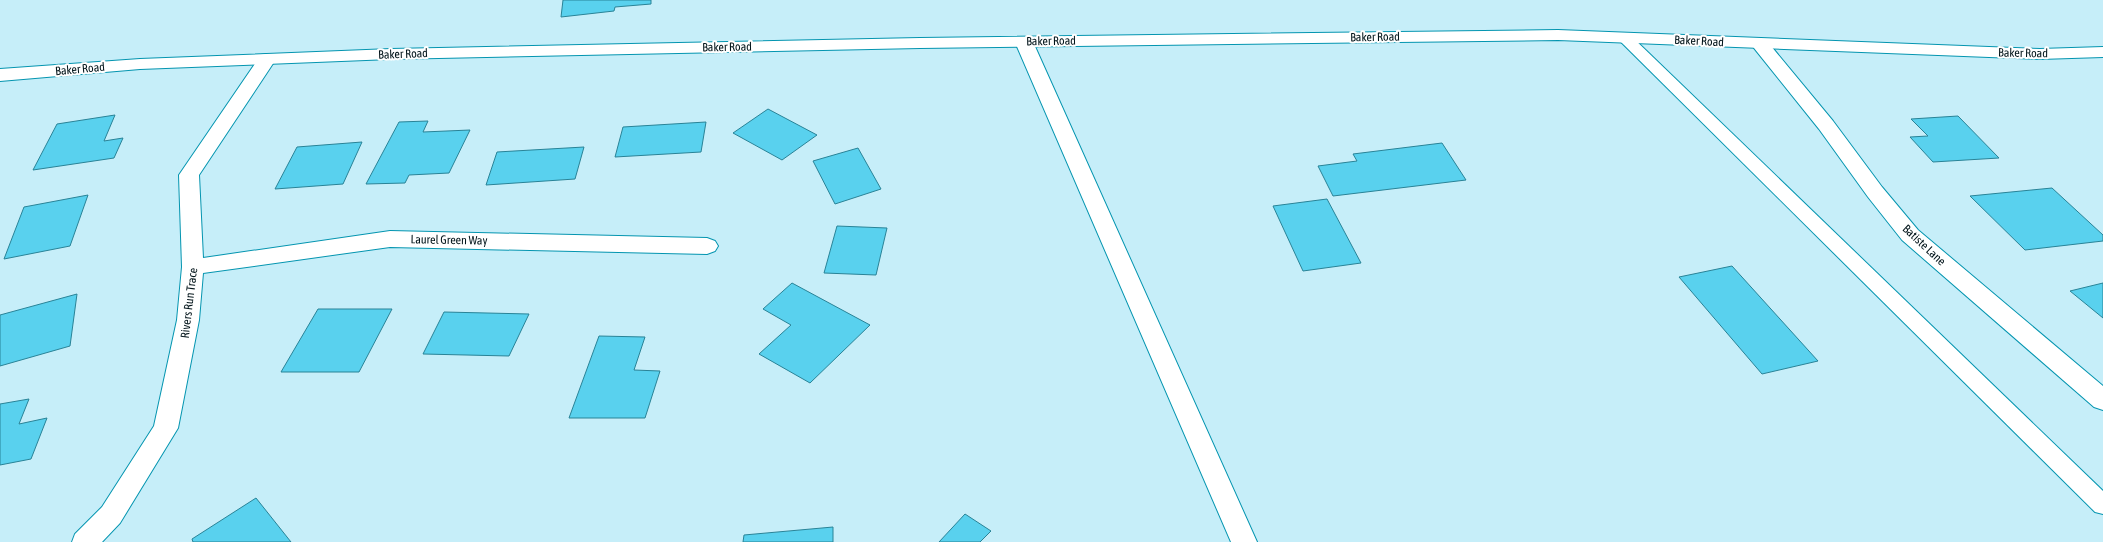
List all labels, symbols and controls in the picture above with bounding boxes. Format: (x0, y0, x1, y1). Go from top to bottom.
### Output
street label: Baker Road (1350, 30, 1400, 44)
street label: Baker Road (1674, 33, 1724, 49)
street label: Baker Road (1026, 34, 1076, 48)
street label: Baker Road (702, 40, 752, 54)
street label: Baker Road (378, 46, 428, 62)
street label: Baker Road (1998, 46, 2048, 60)
street label: Baker Road (55, 60, 105, 78)
street label: Batiste Lane (1900, 222, 1948, 268)
street label: Laurel Green Way (410, 232, 488, 248)
street label: Rivers Run Trace (178, 267, 200, 339)

